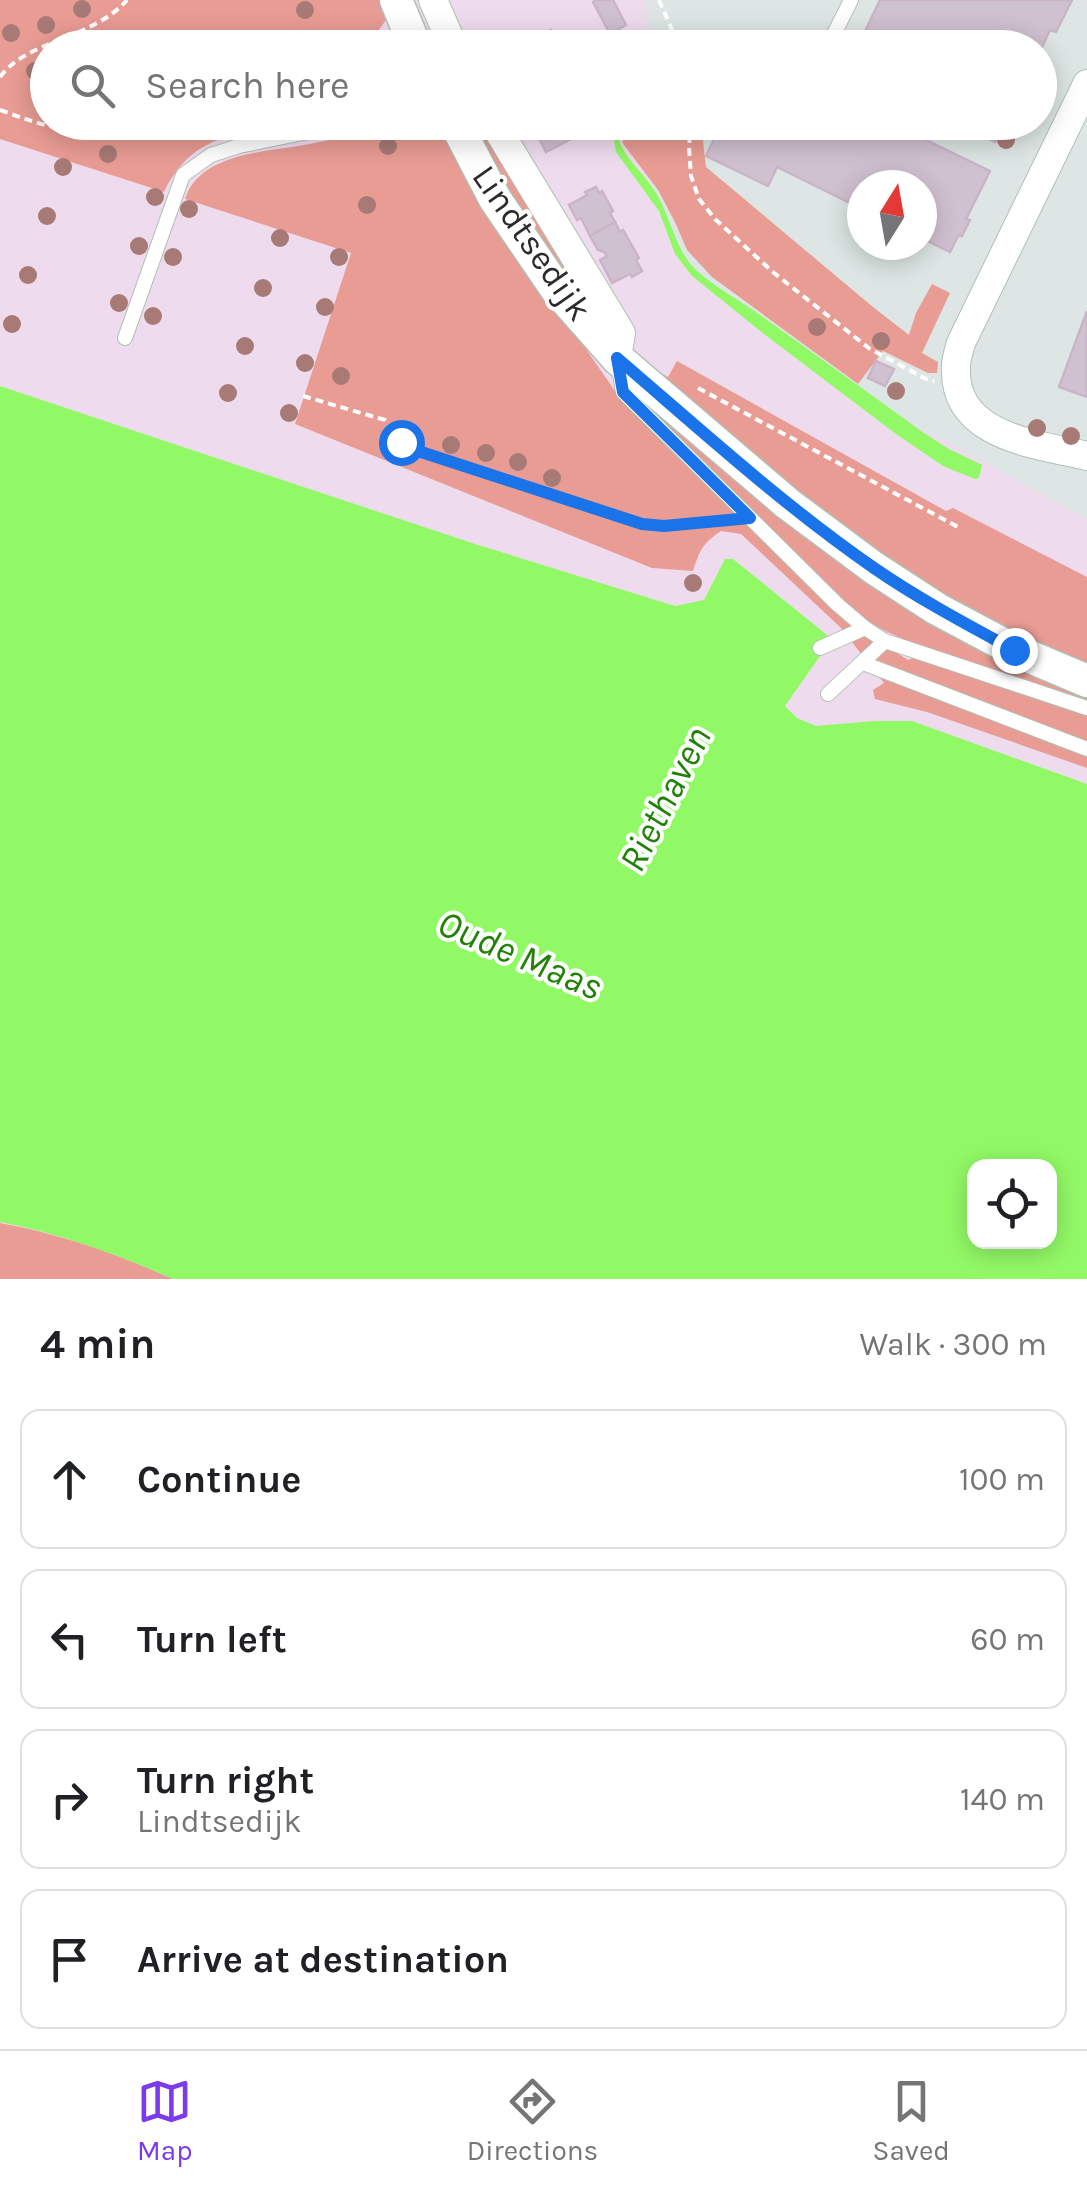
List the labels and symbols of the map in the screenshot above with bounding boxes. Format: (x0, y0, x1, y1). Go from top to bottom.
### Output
street label: Lindtsedijk (464, 157, 600, 329)
north arrow (847, 170, 937, 260)
route start (379, 420, 425, 466)
route end (992, 628, 1038, 674)
water label: Riethaven (609, 719, 721, 879)
water label: Oude Maas (431, 900, 609, 1010)

